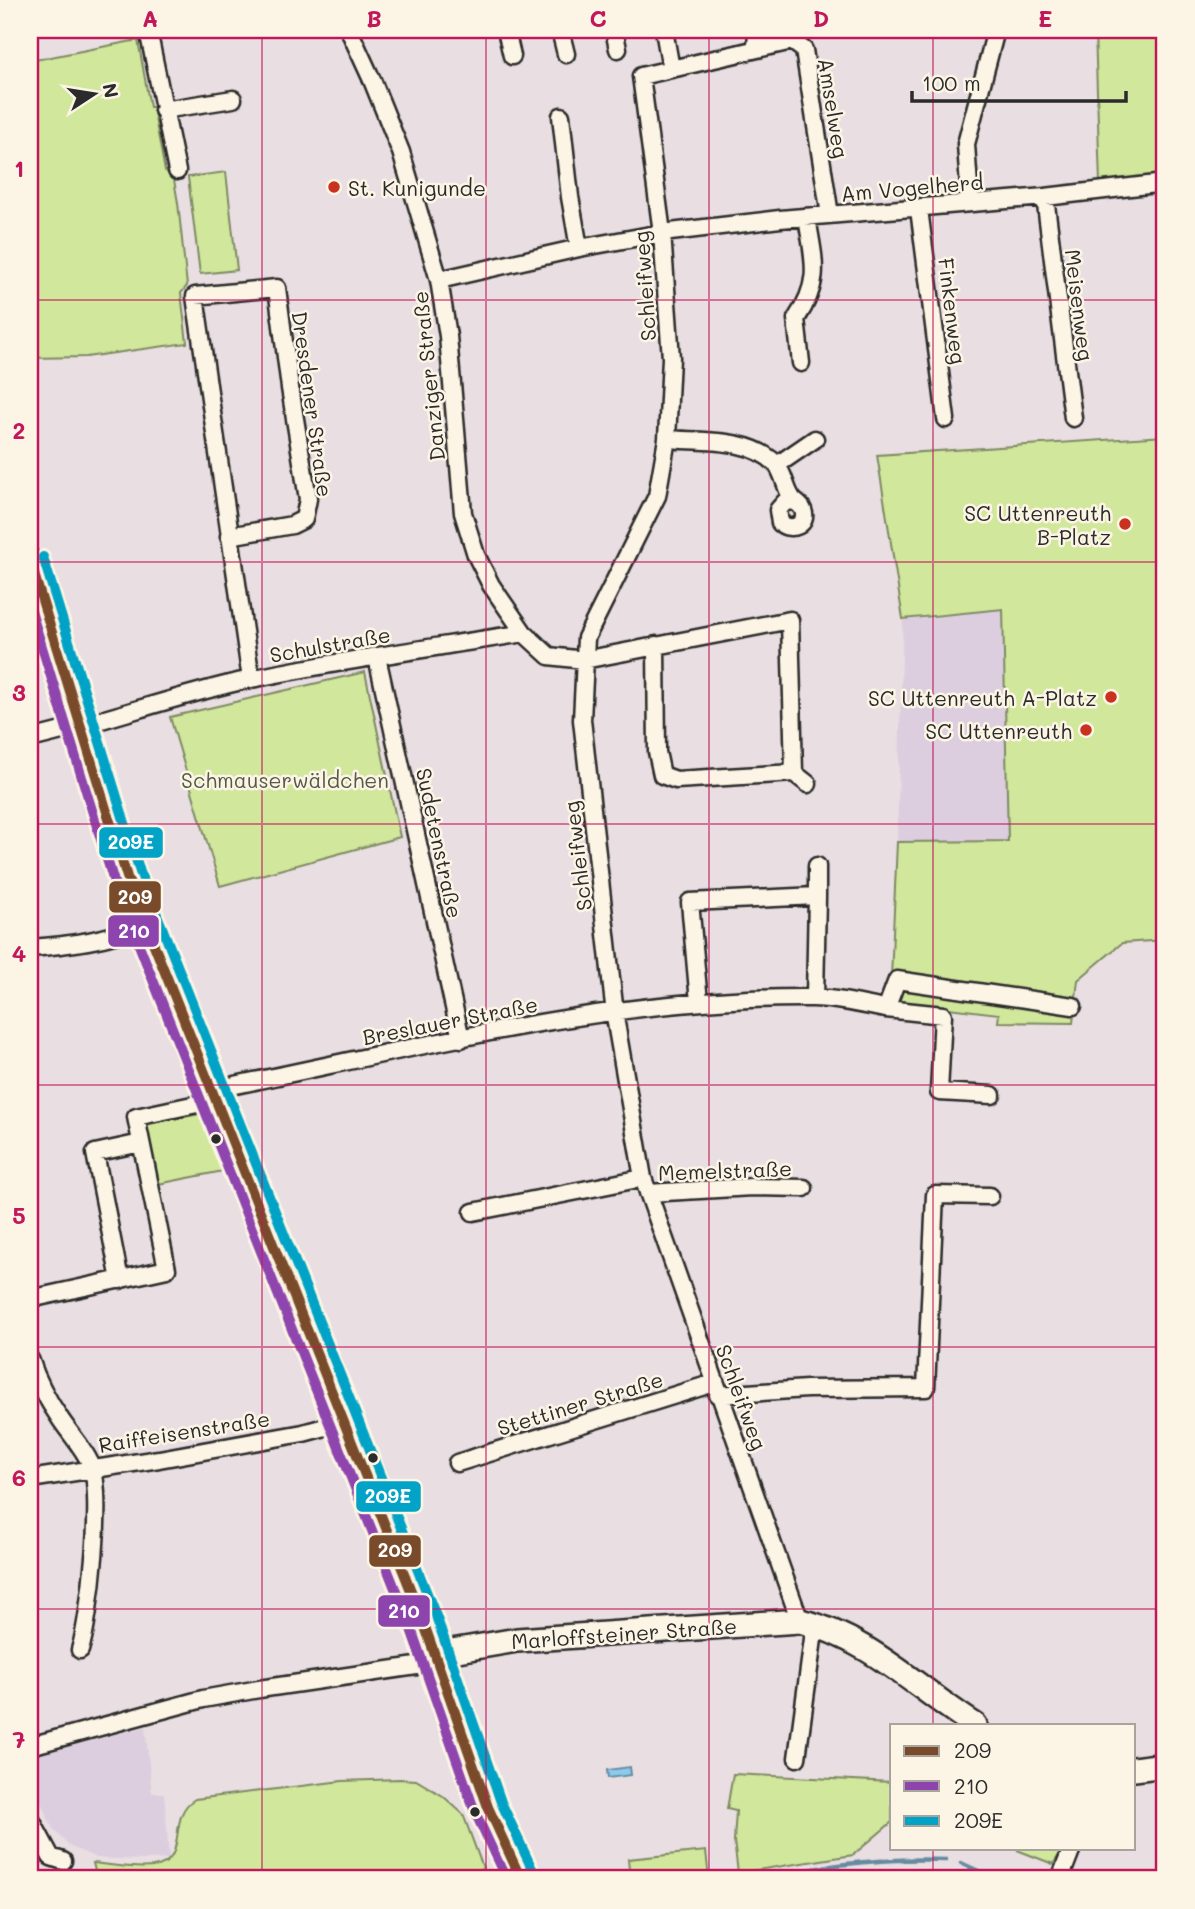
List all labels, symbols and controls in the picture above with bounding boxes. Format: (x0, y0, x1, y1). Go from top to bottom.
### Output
text: A (142, 3, 158, 33)
text: B (366, 3, 382, 33)
text: C (589, 3, 607, 33)
text: D (813, 3, 829, 33)
text: E (1038, 3, 1052, 33)
street label: Amselweg (813, 56, 855, 160)
north arrow (60, 60, 130, 130)
scale bar (912, 60, 1125, 104)
text: 100 m (922, 69, 981, 96)
text: N (97, 81, 125, 100)
text: 1 (14, 153, 24, 183)
street label: Am Vogelherd (840, 167, 984, 207)
place label: St. Kunigunde (348, 174, 486, 201)
marker: St. Kunigunde (326, 179, 342, 195)
street label: Schleifweg (627, 230, 661, 342)
street label: Meisenweg (1060, 248, 1100, 362)
street label: Finkenweg (933, 256, 973, 366)
street label: Danziger Straße (406, 290, 450, 462)
street label: Dresdener Straße (287, 309, 339, 499)
text: 2 (13, 415, 25, 445)
place label: SC Uttenreuth B-Platz (964, 499, 1111, 550)
marker: SC Uttenreuth B-Platz (1117, 516, 1133, 532)
street label: Schulstraße (267, 620, 393, 668)
text: 3 (12, 677, 26, 707)
place label: SC Uttenreuth A-Platz (868, 684, 1097, 711)
marker: SC Uttenreuth A-Platz (1103, 689, 1119, 705)
place label: SC Uttenreuth (925, 717, 1072, 744)
marker: SC Uttenreuth (1078, 722, 1094, 738)
street label: Sudetenstraße (411, 765, 469, 921)
park label: Schmauserwäldchen (181, 766, 389, 793)
street label: Schleifweg (557, 800, 597, 912)
line badge: 209E (98, 826, 164, 859)
text: 209E (108, 829, 154, 854)
line badge: 209 (108, 880, 162, 914)
text: 209 (118, 884, 153, 909)
line badge: 210 (107, 914, 160, 948)
text: 210 (118, 918, 150, 943)
text: 4 (12, 938, 26, 968)
street label: Breslauer Straße (360, 990, 540, 1050)
unlabelled marker (209, 1132, 223, 1146)
street label: Memelstraße (657, 1154, 793, 1186)
text: 5 (12, 1200, 26, 1230)
street label: Schleifweg (710, 1341, 774, 1453)
street label: Stettiner Straße (494, 1365, 666, 1441)
street label: Raiffeisenstraße (96, 1404, 272, 1458)
unlabelled marker (366, 1451, 380, 1465)
text: 6 (12, 1462, 26, 1492)
line badge: 209E (355, 1480, 422, 1513)
text: 209E (365, 1483, 411, 1508)
line badge: 209 (368, 1534, 422, 1568)
text: 209 (378, 1537, 413, 1562)
line badge: 210 (377, 1594, 431, 1628)
text: 210 (388, 1598, 420, 1623)
street label: Marloffsteiner Straße (510, 1612, 738, 1654)
text: 7 (13, 1724, 26, 1754)
legend (890, 1724, 1136, 1850)
text: 209 (954, 1736, 991, 1763)
text: 210 (954, 1772, 988, 1799)
unlabelled marker (468, 1805, 482, 1819)
text: 209E (954, 1806, 1003, 1833)

